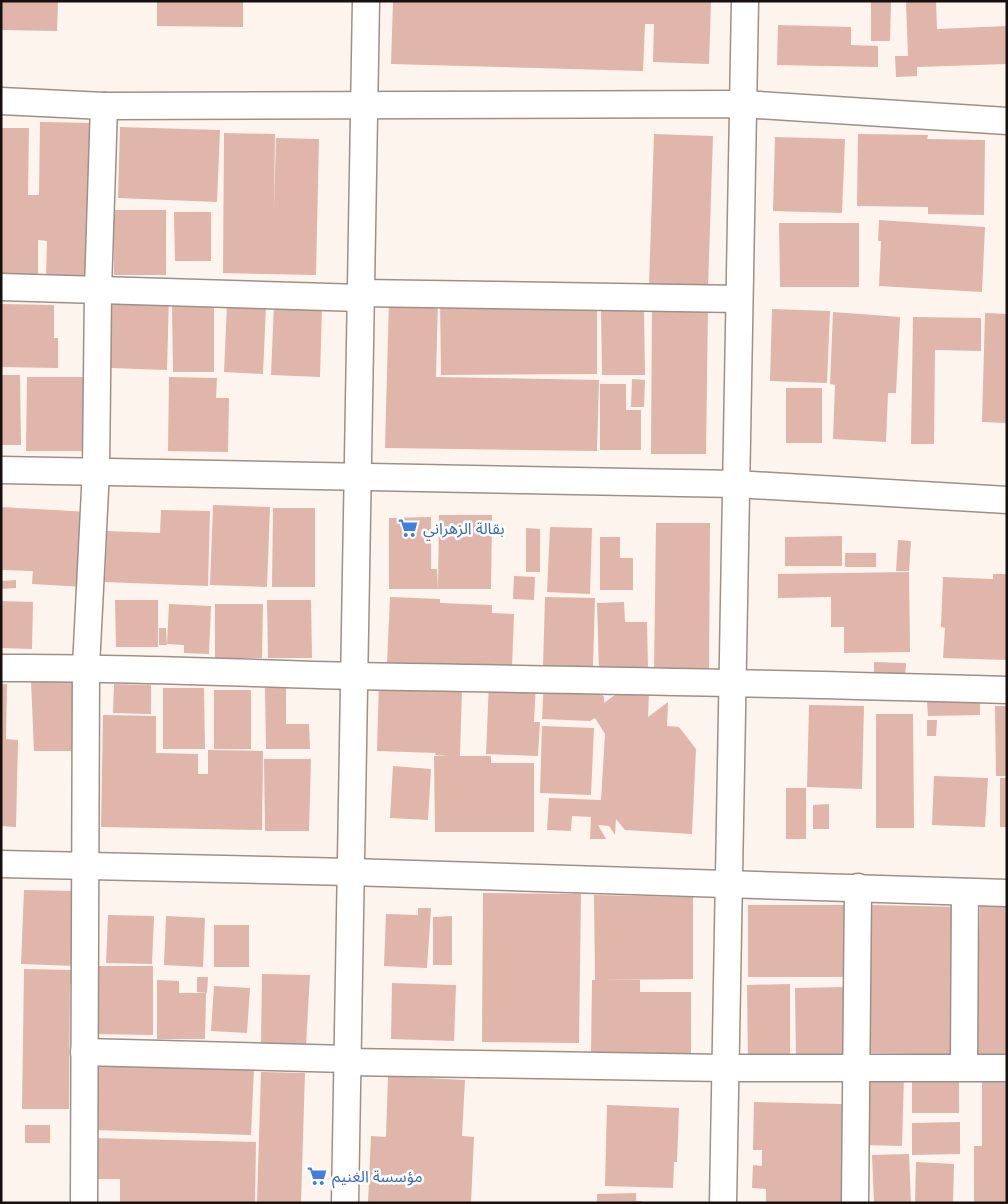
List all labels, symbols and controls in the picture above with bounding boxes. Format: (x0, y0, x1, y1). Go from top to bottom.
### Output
supermarket icon: بقالة الزهراني (397, 517, 419, 539)
place label: بقالة الزهراني (423, 519, 504, 541)
supermarket icon: مؤسسة الغنيم (306, 1165, 328, 1187)
place label: مؤسسة الغنيم (332, 1167, 423, 1189)

